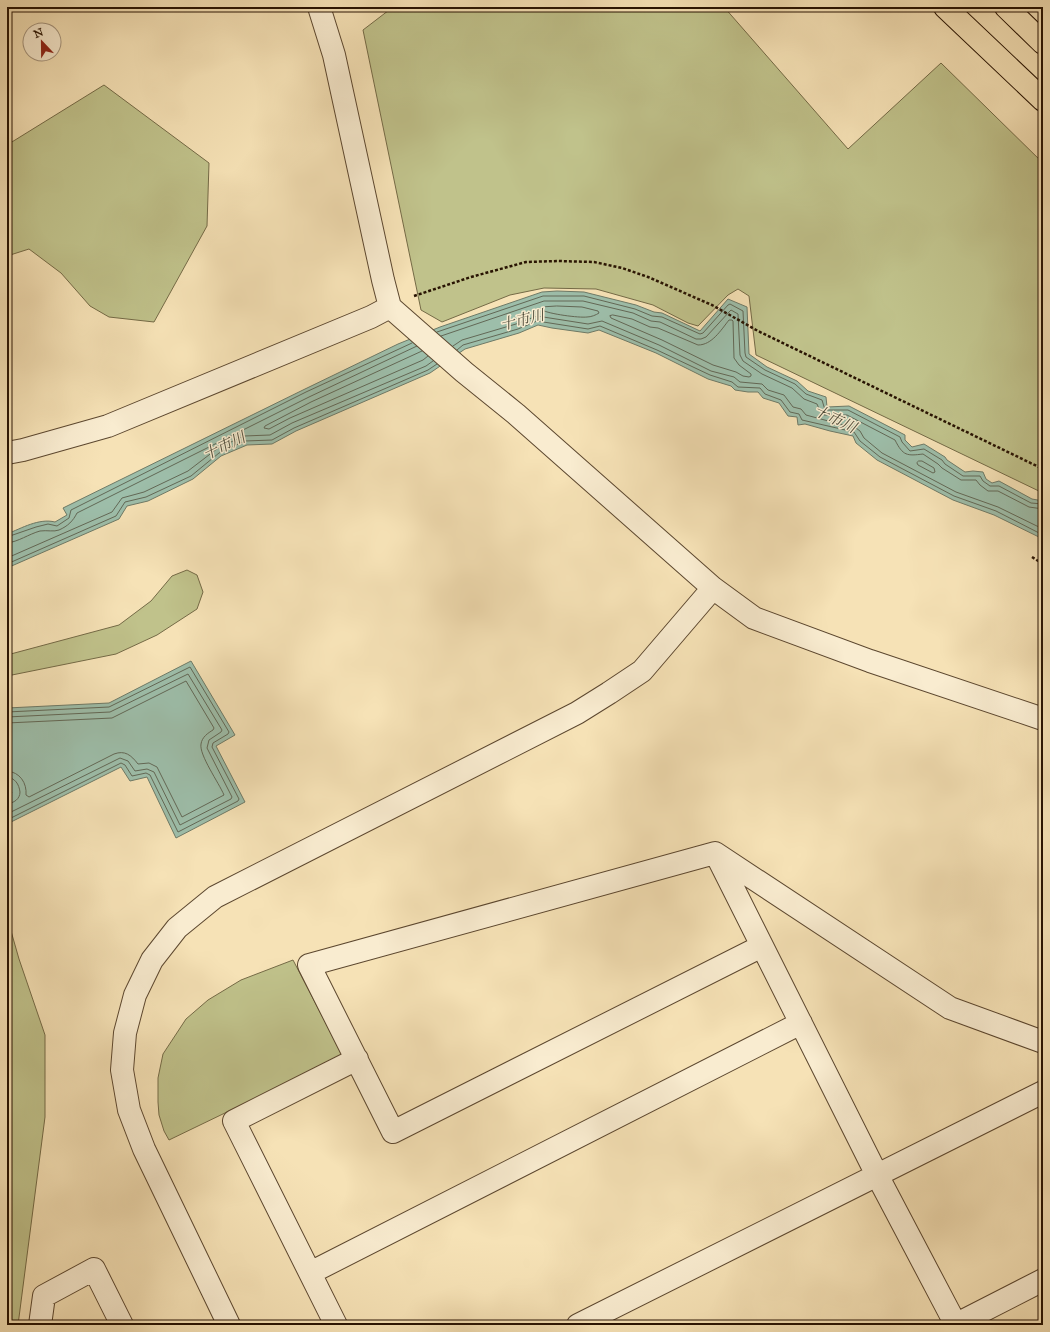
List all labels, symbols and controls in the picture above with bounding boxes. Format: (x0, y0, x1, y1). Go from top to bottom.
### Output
north arrow (22, 22, 62, 62)
text: N (32, 25, 46, 41)
water label: 十市川 (498, 305, 548, 334)
water label: 十市川 (811, 401, 861, 438)
water label: 十市川 (200, 427, 250, 464)

